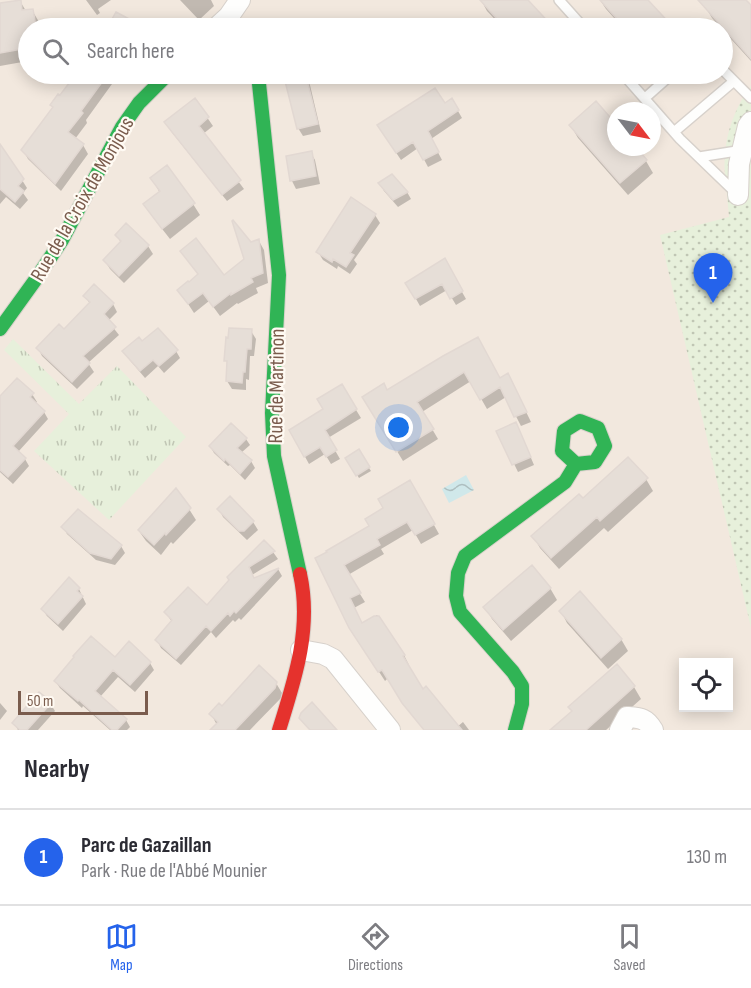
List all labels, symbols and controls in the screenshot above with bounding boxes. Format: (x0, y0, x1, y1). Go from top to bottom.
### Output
search box (18, 18, 733, 84)
icon: search (39, 35, 72, 68)
text: Search here (87, 38, 174, 65)
north arrow (607, 102, 661, 156)
street label: Rue de la Croix de Monjous (25, 113, 140, 286)
pin: 1 (694, 254, 732, 303)
street label: Rue de Martinon (263, 328, 290, 444)
your location (384, 413, 413, 442)
map controls (679, 658, 733, 712)
button: locate (679, 658, 733, 712)
scale bar (18, 688, 148, 716)
text: 50 m (27, 692, 53, 711)
text: Nearby (24, 754, 90, 785)
text: Parc de Gazaillan (81, 832, 212, 859)
text: 1 (40, 845, 47, 869)
text: 130 m (687, 845, 727, 869)
text: Park · Rue de l'Abbé Mounier (81, 859, 267, 883)
tab: Map (105, 920, 138, 975)
tab: Directions (348, 920, 403, 975)
tab: Saved (613, 920, 646, 975)

